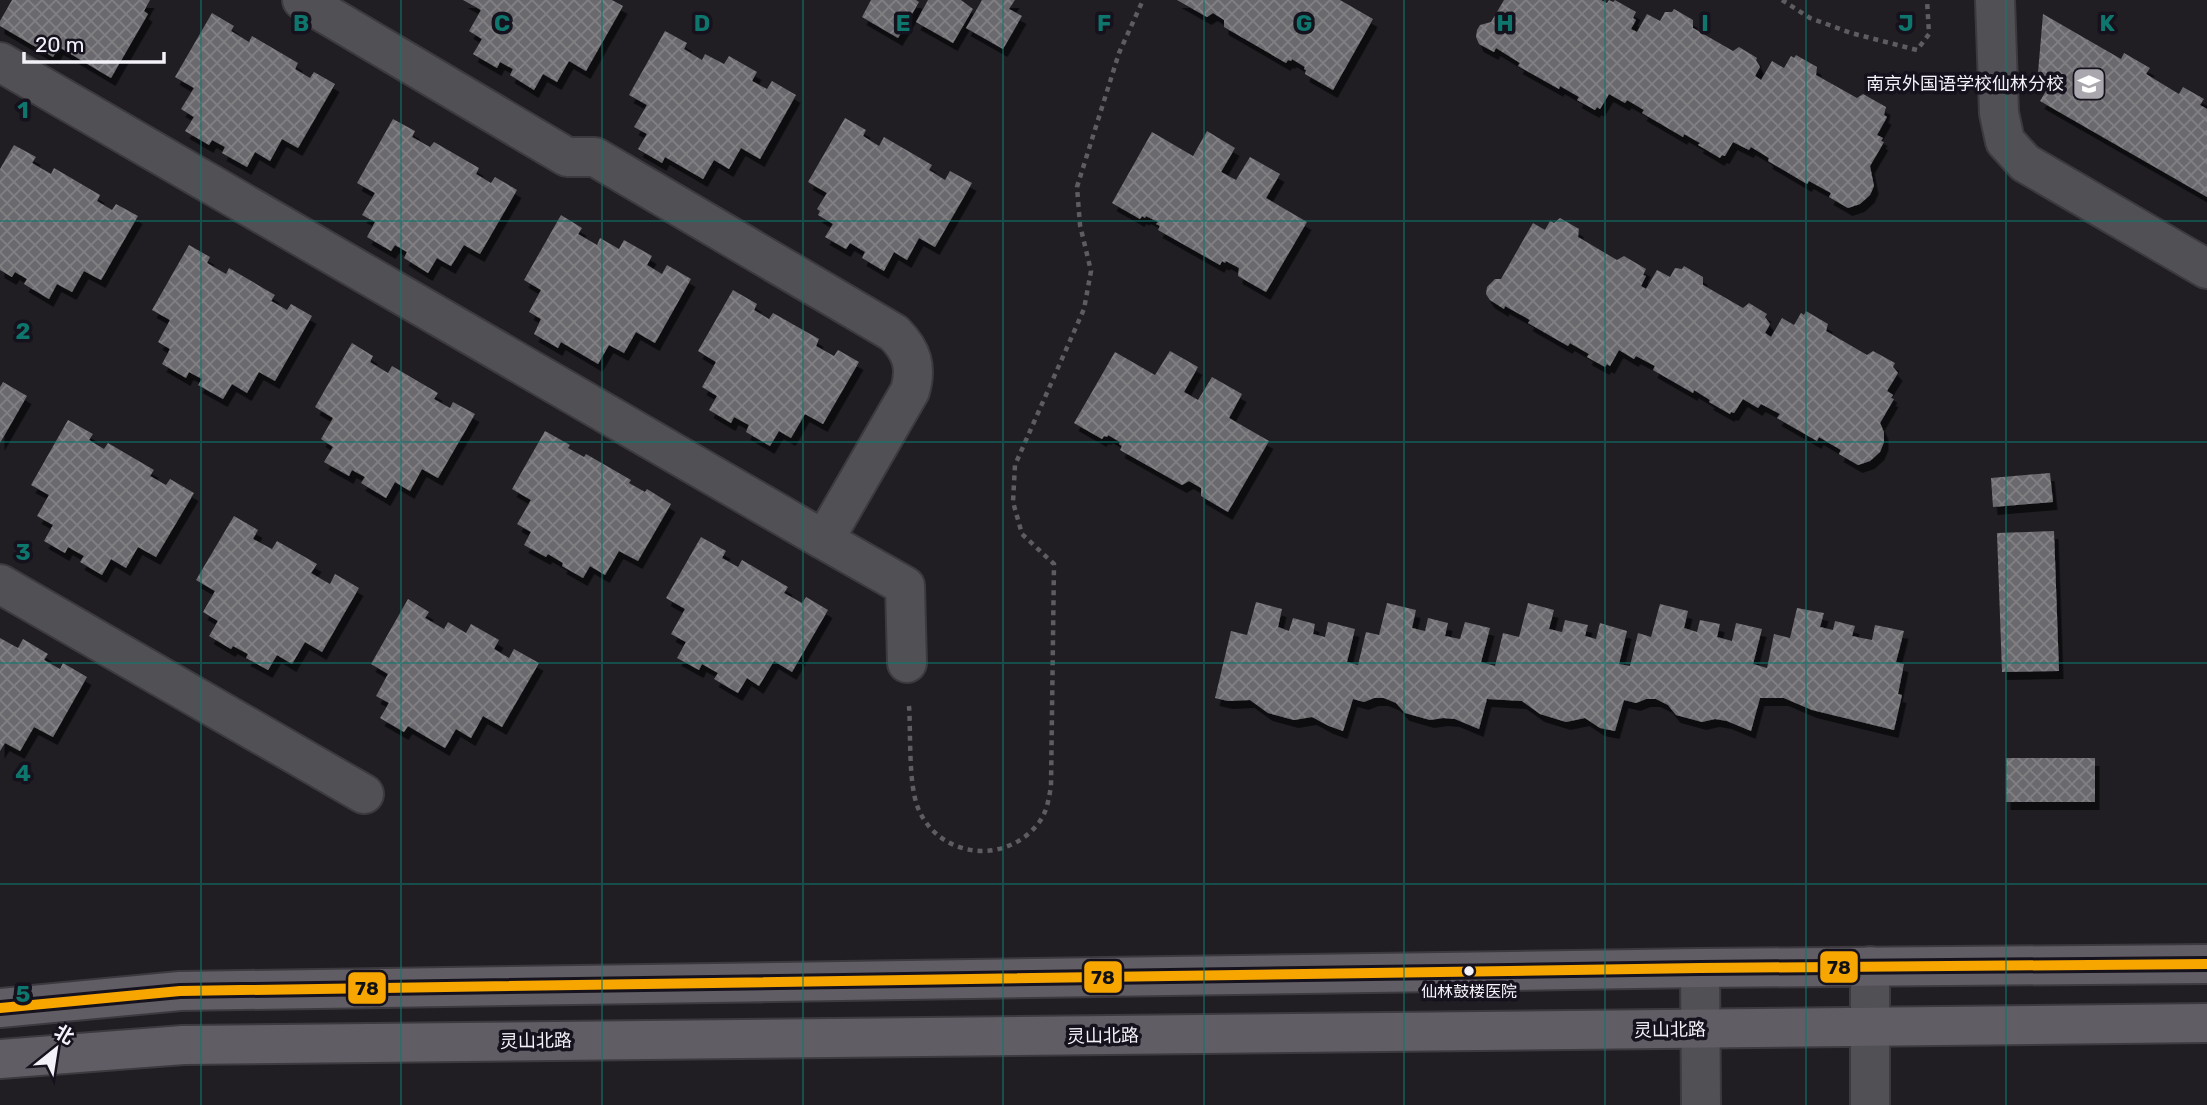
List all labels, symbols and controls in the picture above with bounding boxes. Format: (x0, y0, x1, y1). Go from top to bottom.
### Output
text: B (293, 9, 309, 37)
text: C (494, 9, 510, 37)
text: D (694, 9, 710, 37)
text: E (896, 9, 910, 37)
text: F (1097, 9, 1111, 37)
text: G (1296, 9, 1312, 37)
text: H (1496, 9, 1514, 37)
text: I (1701, 9, 1709, 37)
text: J (1898, 9, 1914, 37)
text: K (2099, 9, 2115, 37)
scale bar (24, 21, 164, 65)
text: 20 m (35, 32, 84, 57)
school or university icon: 南京外国语学校仙林分校 (2070, 65, 2108, 103)
place label: 南京外国语学校仙林分校 (1866, 73, 2064, 95)
text: 1 (17, 96, 29, 124)
text: 2 (16, 317, 30, 345)
text: 3 (15, 538, 31, 566)
text: 4 (15, 759, 31, 787)
line badge: 78 (1819, 950, 1859, 984)
text: 78 (1827, 956, 1851, 979)
line badge: 78 (1083, 960, 1123, 994)
marker: 仙林鼓楼医院 (1462, 964, 1476, 978)
text: 78 (1091, 966, 1115, 989)
line badge: 78 (347, 971, 387, 1005)
text: 78 (355, 977, 379, 1000)
text: 5 (16, 980, 31, 1008)
place label: 仙林鼓楼医院 (1421, 982, 1517, 1001)
north arrow (21, 1014, 91, 1084)
street label: 灵山北路 (1634, 1018, 1706, 1042)
text: 北 (50, 1020, 78, 1049)
street label: 灵山北路 (1067, 1024, 1139, 1048)
street label: 灵山北路 (500, 1029, 572, 1053)

